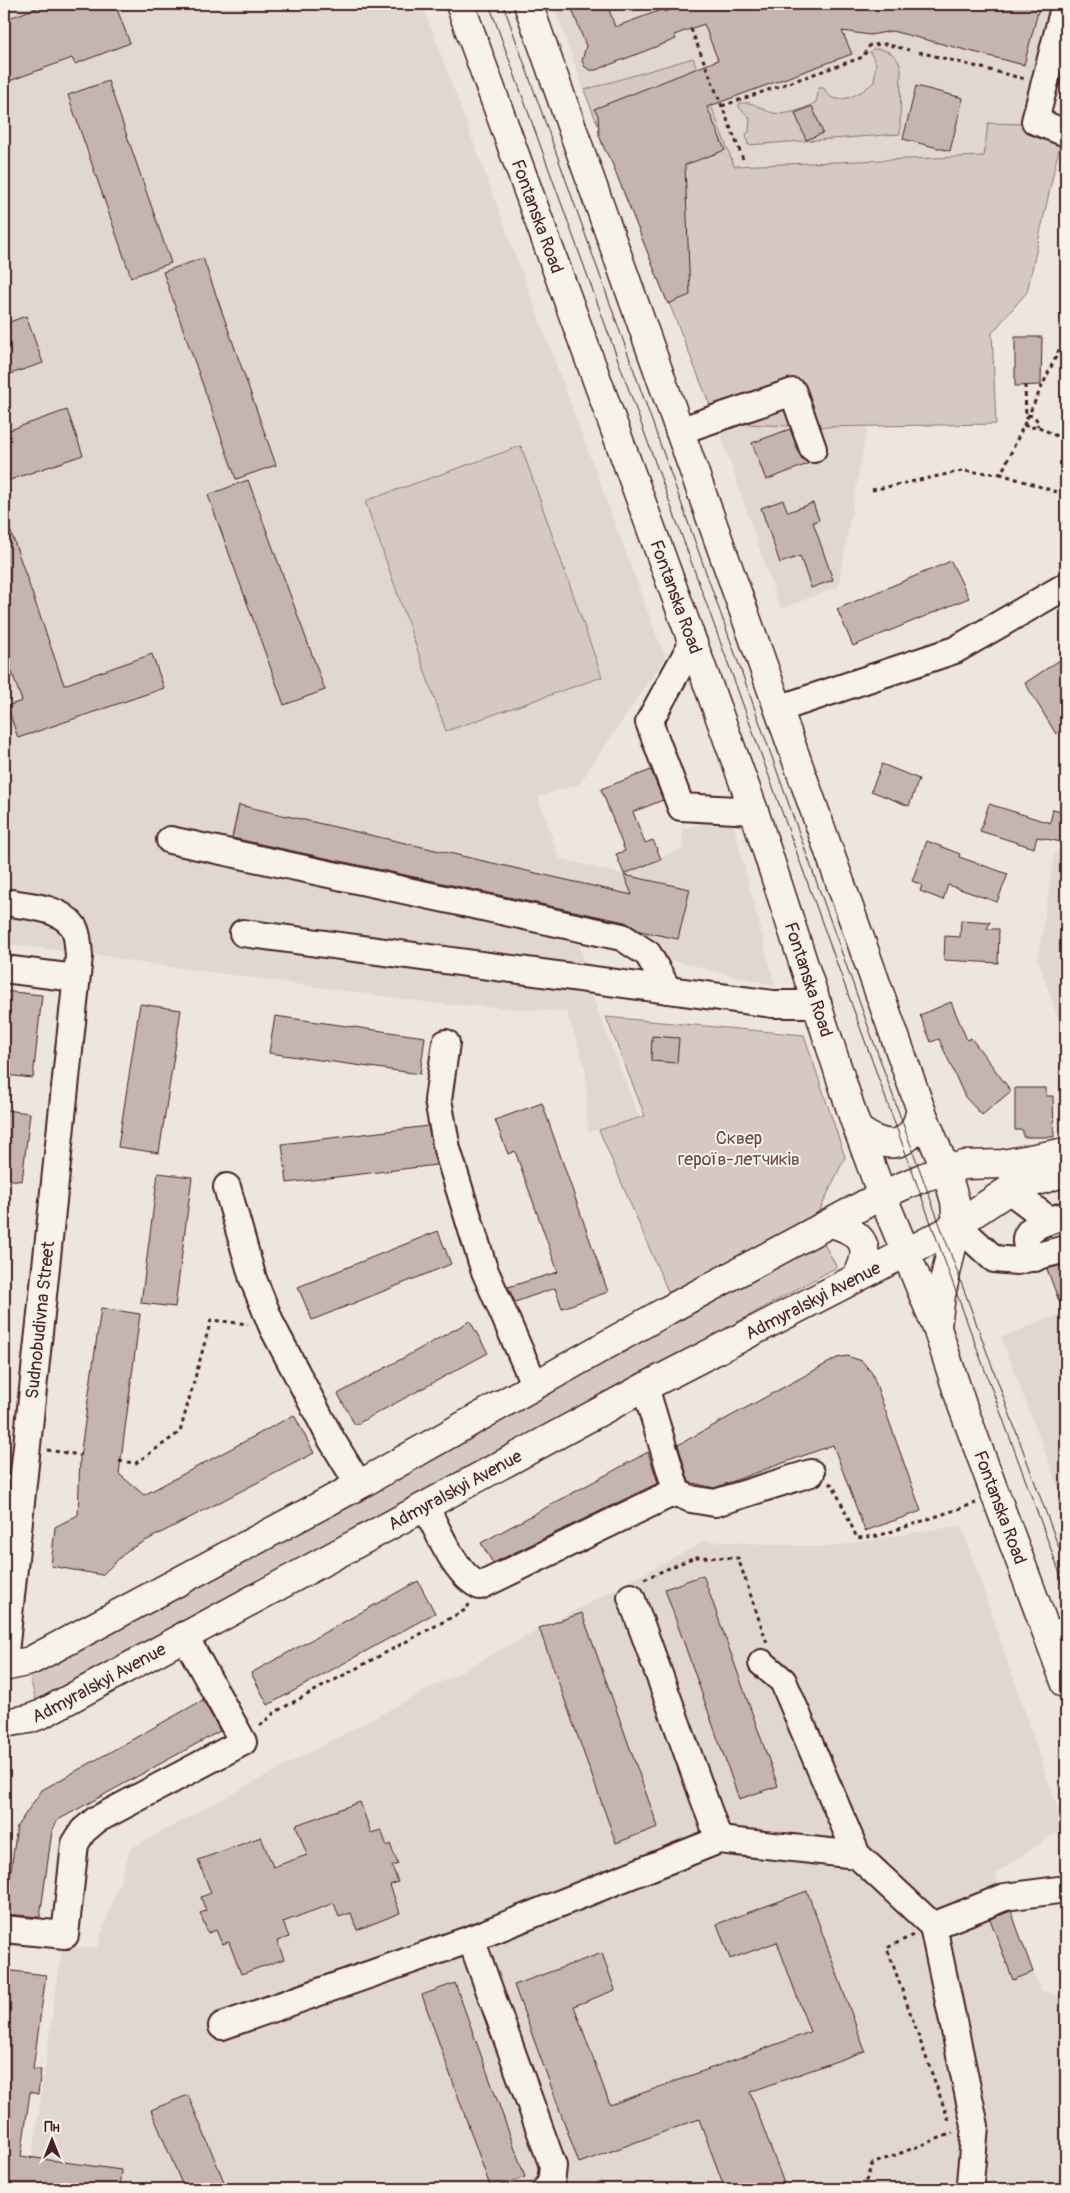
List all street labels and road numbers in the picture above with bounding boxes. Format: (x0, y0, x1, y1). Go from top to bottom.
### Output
street label: Fontanska Road (506, 156, 568, 277)
street label: Fontanska Road (644, 537, 707, 657)
street label: Fontanska Road (779, 919, 838, 1040)
street label: Sudnobudivna Street (21, 1239, 60, 1400)
street label: Admyralskyi Avenue (742, 1257, 885, 1345)
street label: Admyralskyi Avenue (384, 1445, 526, 1536)
street label: Fontanska Road (968, 1448, 1031, 1568)
street label: Admyralskyi Avenue (29, 1638, 170, 1729)

